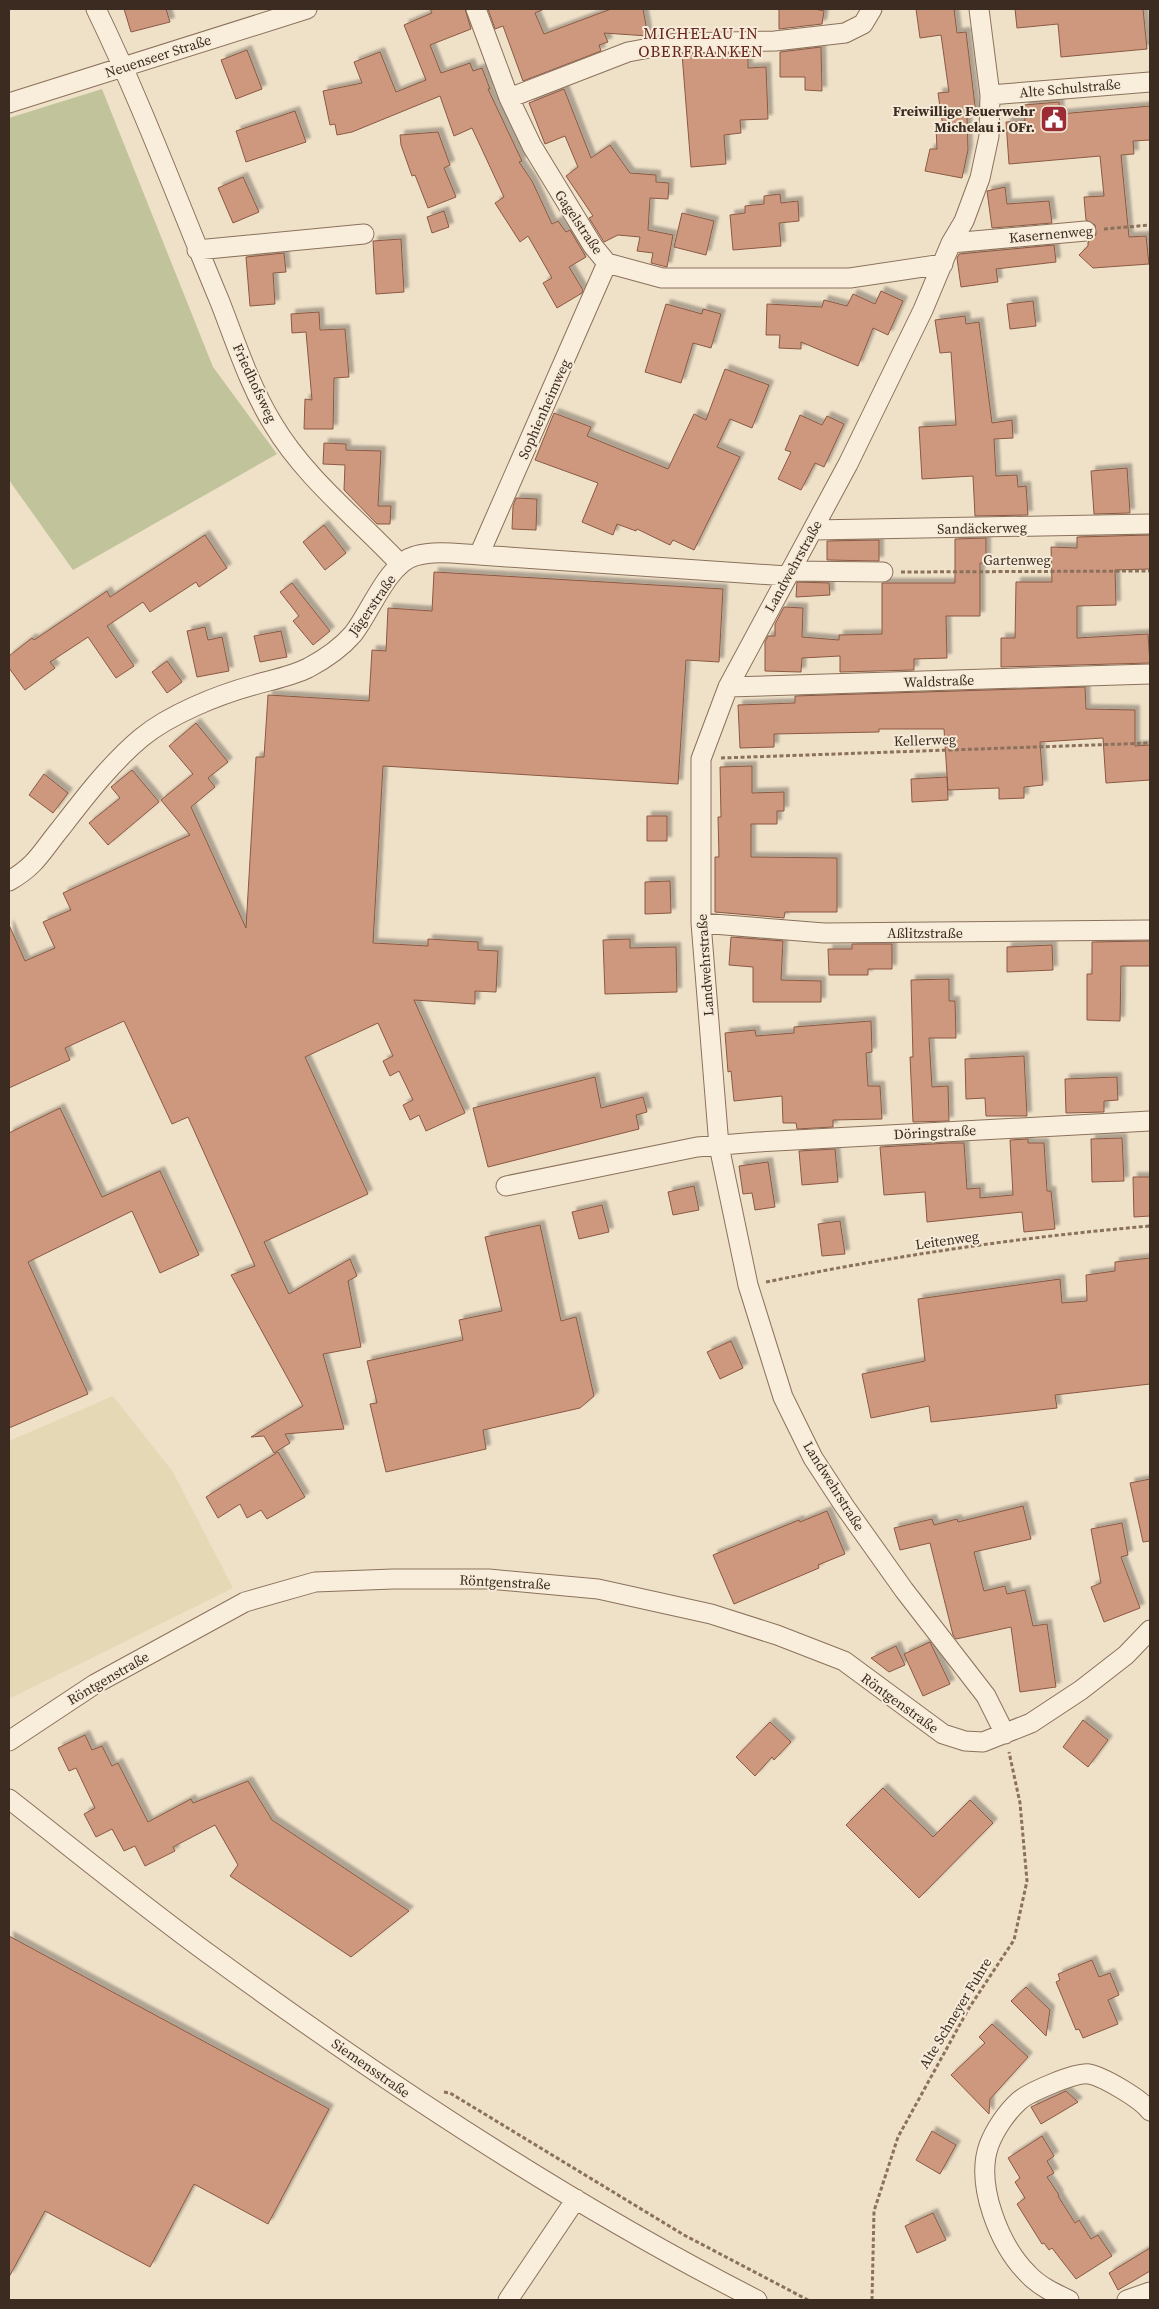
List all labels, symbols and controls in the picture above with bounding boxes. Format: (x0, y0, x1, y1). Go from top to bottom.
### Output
district label: MICHELAU IN OBERFRANKEN (638, 22, 764, 62)
street label: Neuenseer Straße (102, 29, 214, 83)
street label: Alte Schulstraße (1018, 74, 1122, 102)
place label: Freiwillige Feuerwehr Michelau i. OFr. (893, 101, 1035, 137)
public building icon: Freiwillige Feuerwehr Michelau i. OFr. (1039, 104, 1069, 134)
street label: Gagelstraße (550, 186, 608, 258)
street label: Kasernenweg (1008, 220, 1094, 248)
street label: Friedhofsweg (228, 340, 282, 426)
street label: Sophienheimweg (513, 356, 575, 462)
street label: Landwehrstraße (759, 516, 827, 616)
street label: Sandäckerweg (937, 517, 1027, 539)
street label: Gartenweg (983, 550, 1051, 570)
street label: Jägerstraße (343, 570, 401, 641)
street label: Waldstraße (903, 670, 975, 692)
street label: Kellerweg (893, 729, 957, 751)
street label: Landwehrstraße (691, 913, 719, 1017)
street label: Aßlitzstraße (887, 923, 963, 943)
street label: Döringstraße (893, 1120, 977, 1144)
street label: Leitenweg (914, 1226, 980, 1254)
street label: Landwehrstraße (798, 1437, 870, 1535)
street label: Röntgenstraße (459, 1570, 551, 1594)
street label: Röntgenstraße (63, 1647, 153, 1709)
street label: Röntgenstraße (857, 1668, 943, 1738)
street label: Alte Schneyer Fuhre (914, 1954, 996, 2072)
street label: Siemensstraße (328, 2033, 414, 2103)

